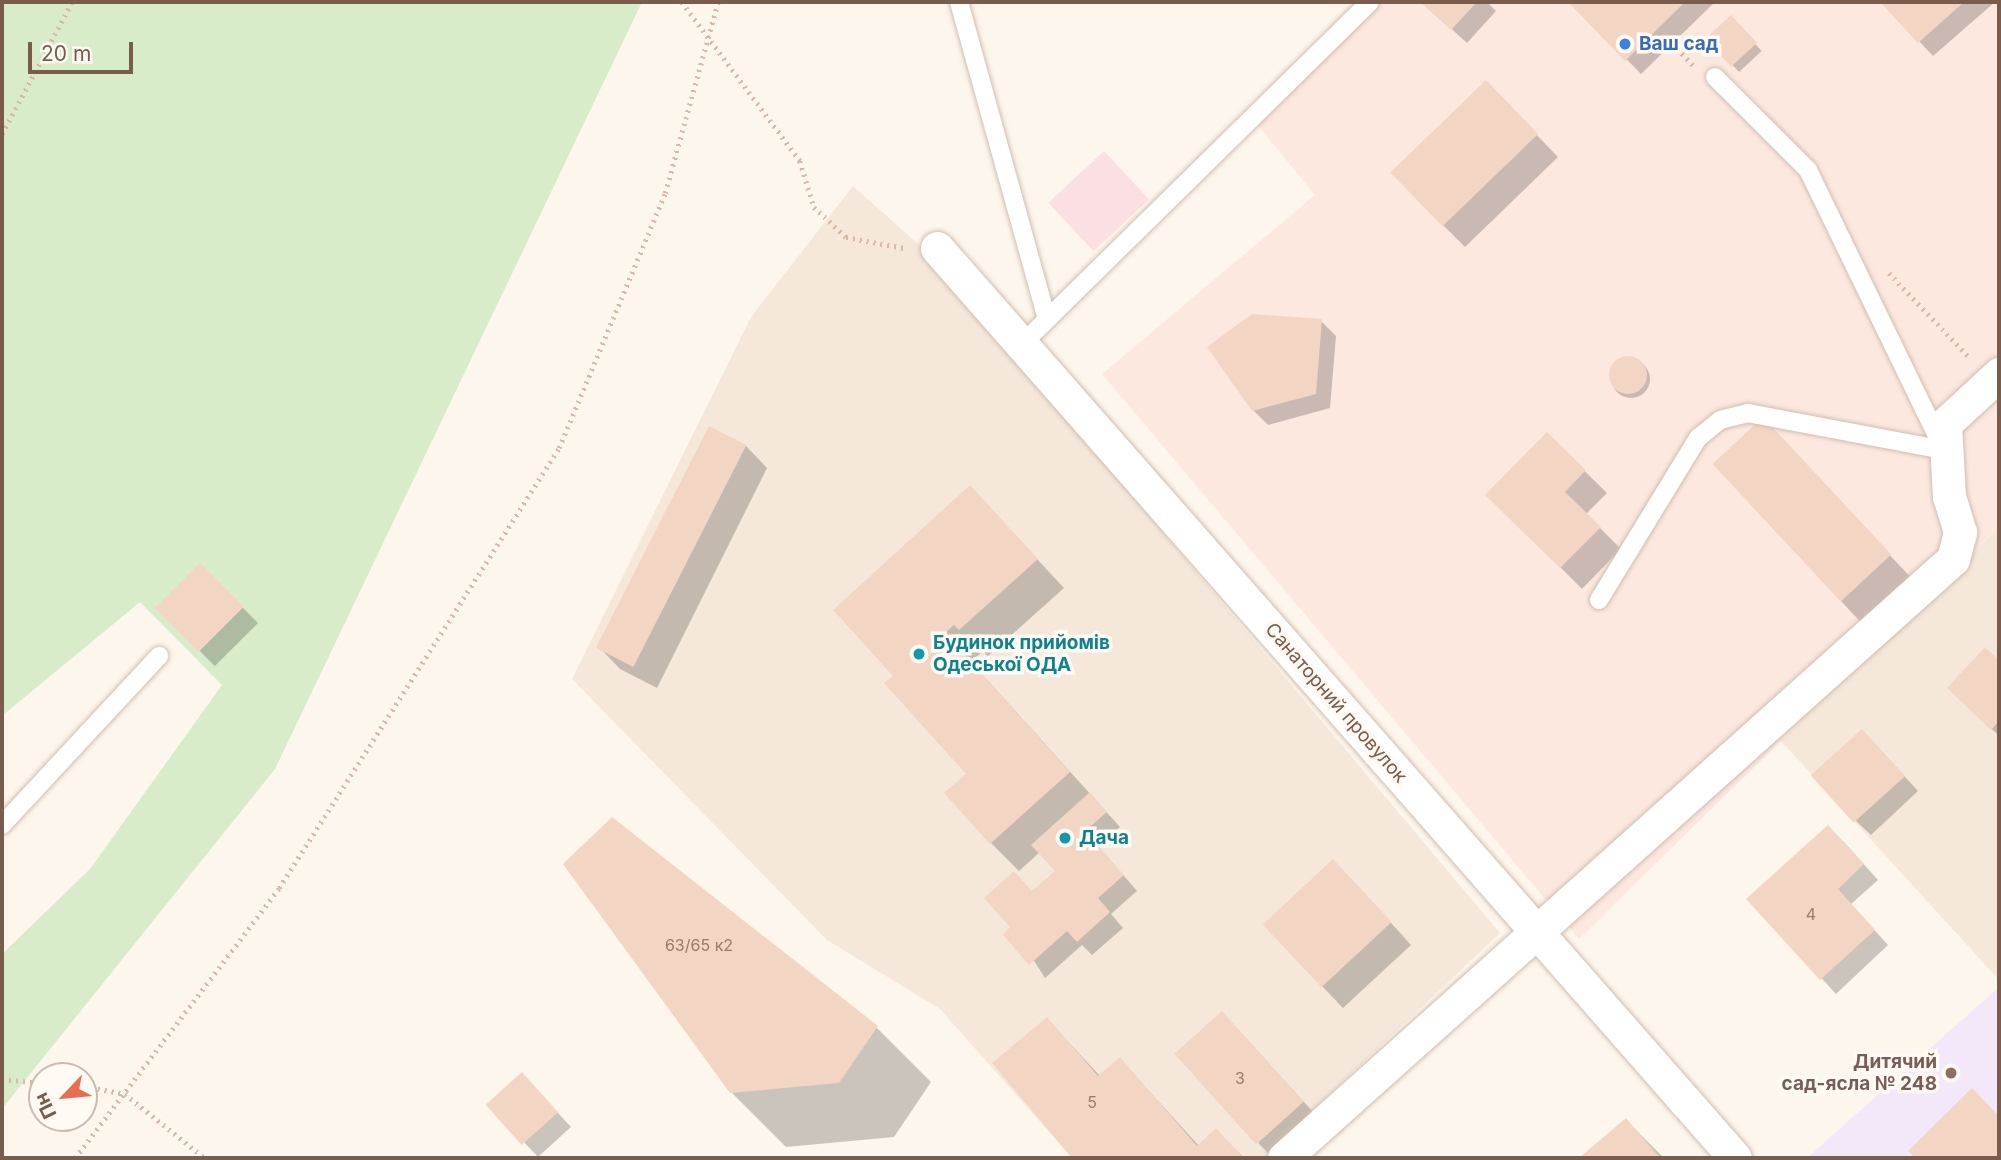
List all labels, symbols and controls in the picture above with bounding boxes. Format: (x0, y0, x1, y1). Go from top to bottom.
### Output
scale bar (32, 28, 136, 72)
place label: Ваш сад (1639, 33, 1719, 55)
marker: Ваш сад (1617, 36, 1633, 52)
text: 20 m (41, 41, 91, 66)
street label: Санаторний провулок (1260, 618, 1412, 788)
place label: Будинок прийомів Одеської ОДА (933, 632, 1110, 676)
marker: Будинок прийомів Одеської ОДА (911, 646, 927, 662)
place label: Дача (1079, 827, 1129, 849)
marker: Дача (1057, 830, 1073, 846)
house number: 4 (1806, 904, 1816, 924)
house number: 63/65 к2 (665, 935, 733, 955)
place label: Дитячий сад-ясла № 248 (1782, 1051, 1937, 1095)
north arrow (28, 1062, 98, 1132)
marker: Дитячий сад-ясла № 248 (1943, 1065, 1959, 1081)
house number: 3 (1235, 1068, 1245, 1088)
text: Пн (29, 1089, 62, 1122)
house number: 5 (1087, 1092, 1097, 1112)

